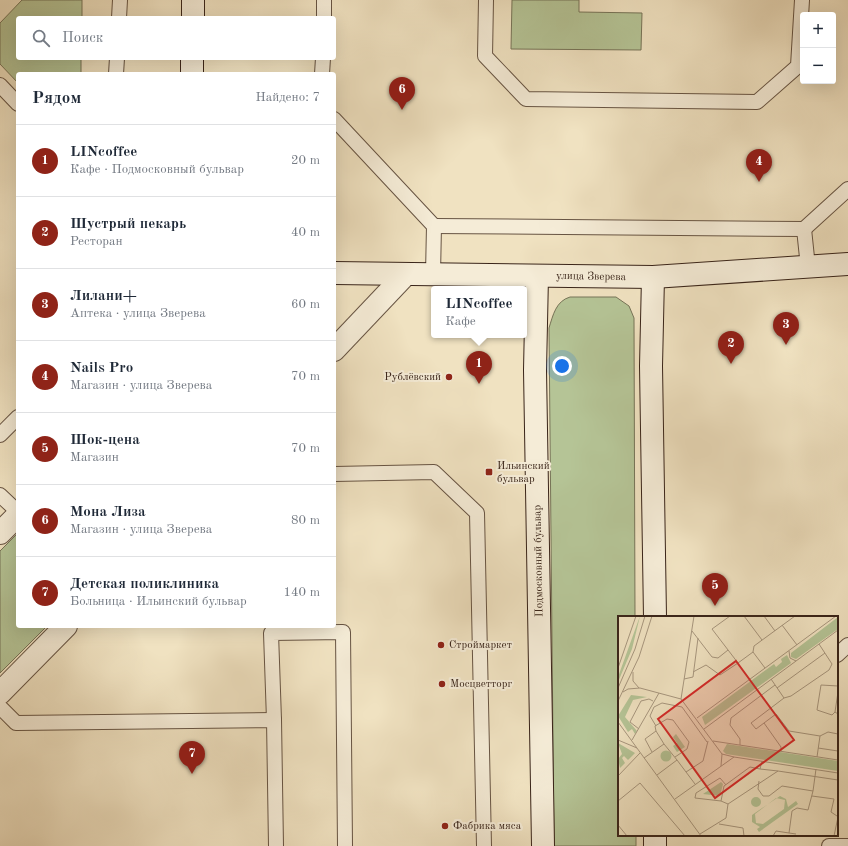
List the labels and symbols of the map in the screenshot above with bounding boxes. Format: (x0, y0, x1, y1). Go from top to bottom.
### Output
pin: 6 (389, 77, 415, 110)
pin: 4 (746, 149, 772, 182)
street label: улица Зверева (556, 271, 627, 283)
pin: 3 (773, 312, 799, 345)
pin: 2 (718, 331, 744, 364)
pin: 1 (466, 351, 492, 384)
your location (552, 356, 572, 376)
place label: Рублёвский (384, 372, 441, 383)
marker: Рублёвский (444, 372, 454, 382)
place label: Ильинский бульвар (497, 461, 550, 485)
marker: Ильинский бульвар (484, 467, 494, 477)
street label: Подмосковный бульвар (533, 505, 545, 617)
pin: 5 (702, 573, 728, 606)
inset map (618, 616, 838, 836)
marker: Строймаркет (436, 640, 446, 650)
place label: Строймаркет (449, 640, 512, 651)
marker: Мосцветторг (437, 679, 447, 689)
place label: Мосцветторг (450, 679, 512, 690)
pin: 7 (179, 741, 205, 774)
marker: Фабрика мяса (440, 821, 450, 831)
place label: Фабрика мяса (453, 821, 522, 832)

